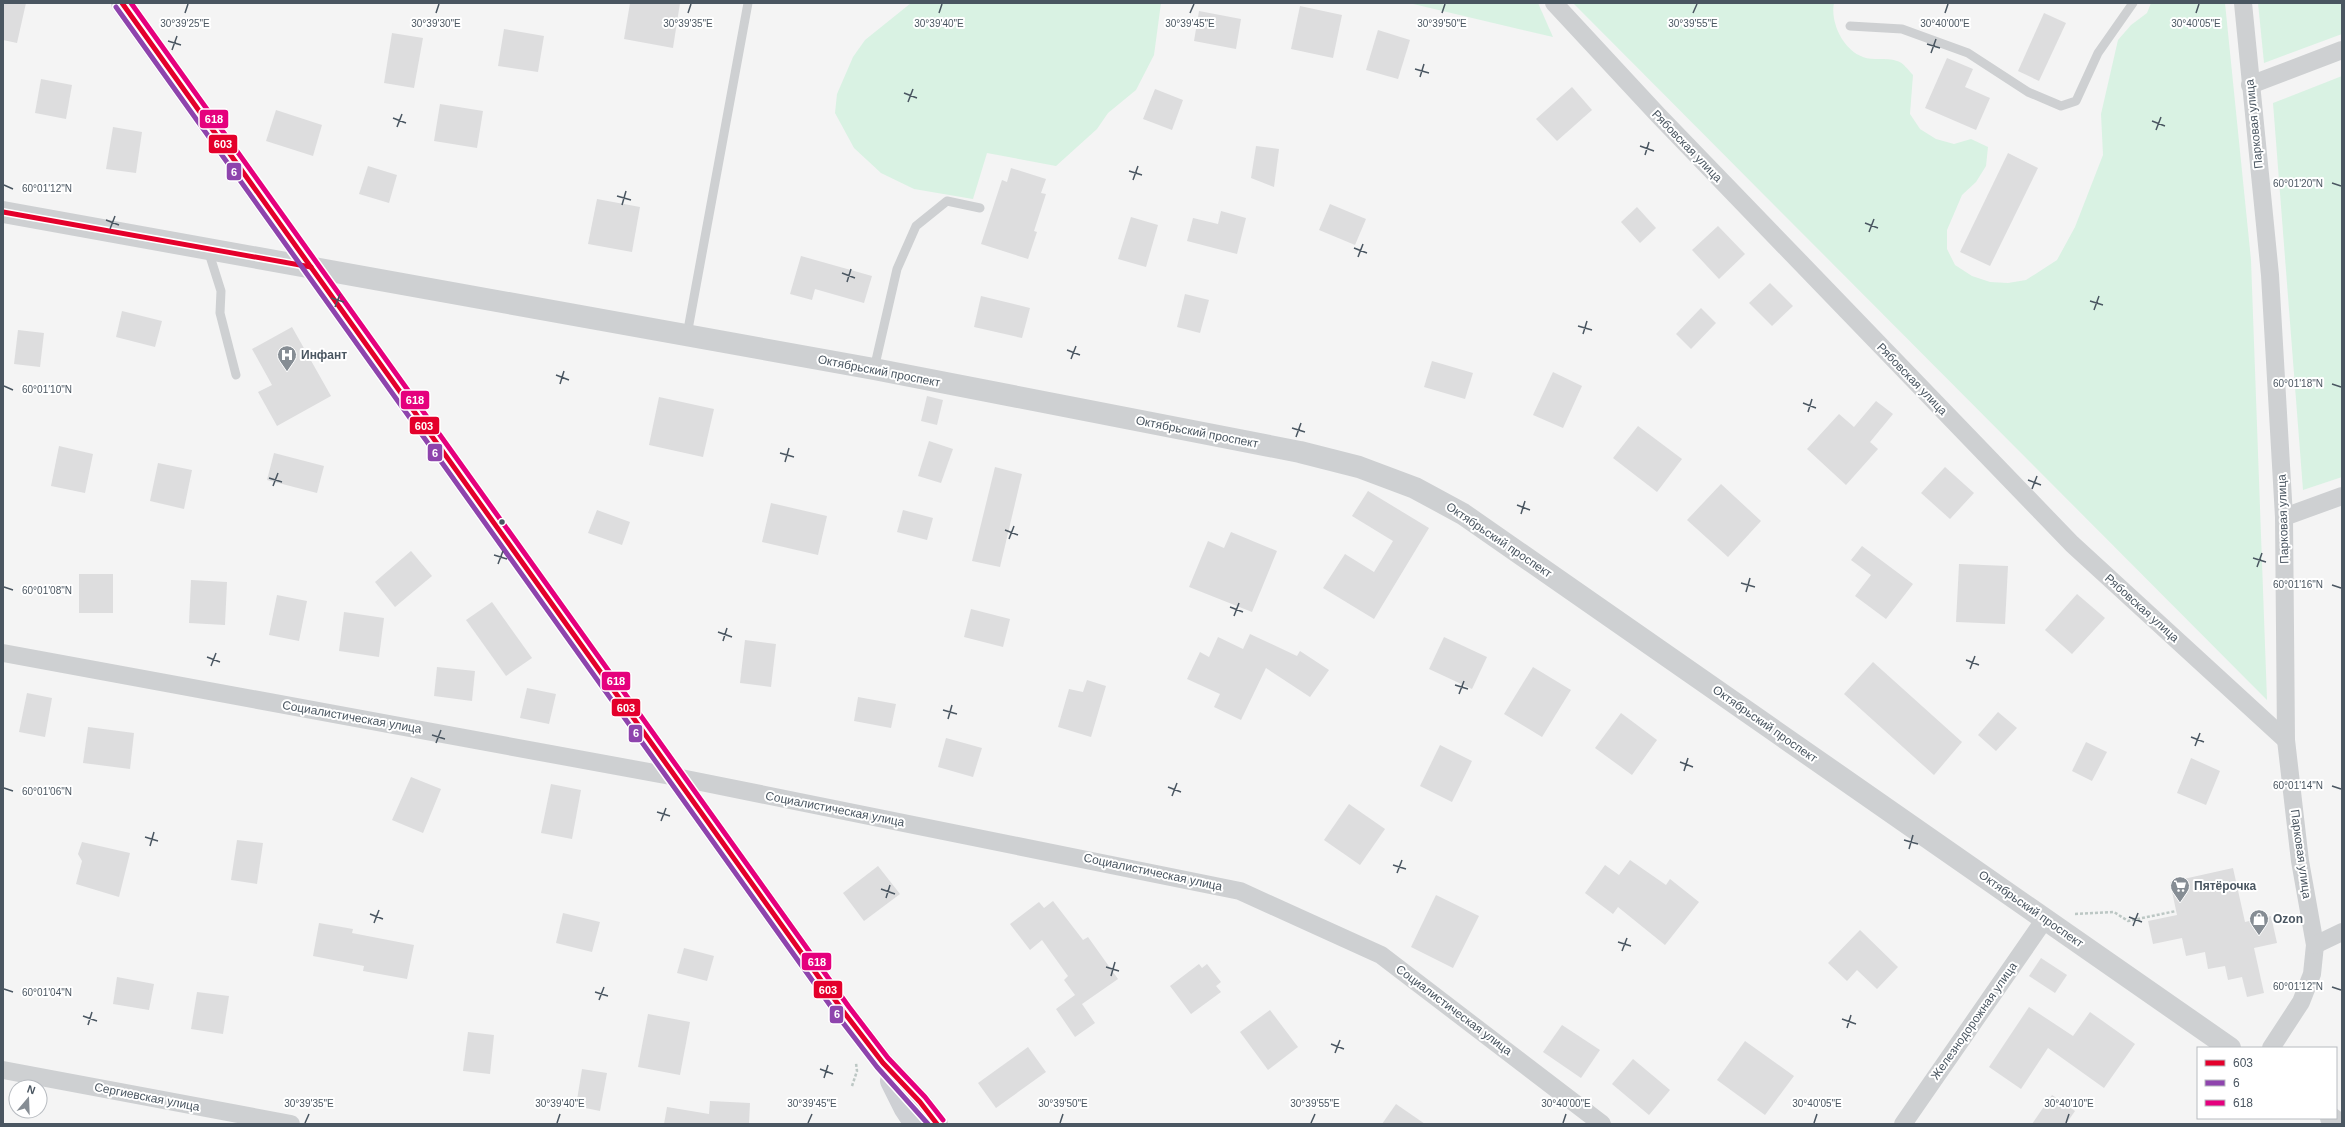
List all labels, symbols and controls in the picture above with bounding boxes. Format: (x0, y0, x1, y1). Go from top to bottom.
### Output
text: 30°39'25"E (160, 18, 210, 29)
text: 30°39'30"E (411, 18, 461, 29)
text: 30°39'35"E (663, 18, 713, 29)
text: 30°39'40"E (914, 18, 964, 29)
text: 30°39'45"E (1165, 18, 1215, 29)
text: 30°39'50"E (1417, 18, 1467, 29)
text: 30°39'55"E (1668, 18, 1718, 29)
text: 30°40'00"E (1920, 18, 1970, 29)
text: 30°40'05"E (2171, 18, 2221, 29)
street label: Парковая улица (2242, 78, 2266, 169)
street label: Рябовская улица (1649, 107, 1725, 185)
line badge: 618 (199, 109, 229, 129)
text: 618 (205, 113, 223, 125)
line badge: 603 (208, 134, 238, 154)
text: 603 (214, 138, 232, 150)
line badge: 6 (226, 162, 242, 181)
text: 6 (231, 166, 237, 178)
text: 60°01'20"N (2273, 178, 2323, 189)
text: 60°01'12"N (22, 183, 72, 194)
street label: Рябовская улица (1874, 340, 1950, 418)
hospital icon: Инфант (276, 344, 298, 372)
place label: Инфант (301, 348, 347, 362)
street label: Октябрьский проспект (817, 352, 942, 390)
text: 60°01'18"N (2273, 378, 2323, 389)
text: 60°01'10"N (22, 384, 72, 395)
line badge: 618 (400, 390, 430, 410)
text: 618 (406, 394, 424, 406)
street label: Октябрьский проспект (1135, 413, 1260, 451)
line badge: 603 (409, 416, 440, 435)
text: 603 (415, 420, 433, 432)
line badge: 6 (427, 443, 443, 462)
text: 6 (432, 447, 438, 459)
street label: Парковая улица (2274, 474, 2292, 564)
street label: Октябрьский проспект (1444, 499, 1555, 581)
unlabelled marker (497, 517, 507, 527)
street label: Рябовская улица (2102, 571, 2182, 645)
text: 60°01'16"N (2273, 579, 2323, 590)
text: 60°01'08"N (22, 585, 72, 596)
line badge: 618 (601, 671, 631, 691)
text: 618 (607, 675, 625, 687)
street label: Октябрьский проспект (1710, 683, 1820, 766)
street label: Социалистическая улица (281, 698, 423, 736)
line badge: 603 (611, 698, 641, 717)
text: 603 (617, 702, 635, 714)
line badge: 6 (628, 724, 643, 743)
text: 6 (633, 727, 639, 739)
text: 60°01'14"N (2273, 780, 2323, 791)
text: 60°01'06"N (22, 786, 72, 797)
street label: Социалистическая улица (764, 789, 906, 829)
street label: Парковая улица (2288, 809, 2314, 900)
street label: Социалистическая улица (1082, 850, 1224, 894)
street label: Октябрьский проспект (1976, 868, 2086, 951)
supermarket icon: Пятёрочка (2169, 875, 2191, 903)
place label: Пятёрочка (2194, 879, 2257, 893)
shop icon: Ozon (2248, 908, 2270, 936)
place label: Ozon (2273, 912, 2303, 926)
line badge: 618 (801, 952, 832, 971)
text: 618 (808, 956, 826, 968)
street label: Железнодорожная улица (1928, 959, 2020, 1082)
street label: Социалистическая улица (1393, 962, 1515, 1058)
line badge: 603 (813, 980, 843, 999)
text: 60°01'12"N (2273, 981, 2323, 992)
text: 603 (819, 984, 837, 996)
text: 60°01'04"N (22, 987, 72, 998)
line badge: 6 (829, 1005, 844, 1024)
text: 6 (834, 1008, 840, 1020)
legend (2197, 1047, 2337, 1119)
text: 603 (2233, 1056, 2253, 1070)
text: 6 (2233, 1076, 2240, 1090)
north arrow (8, 1079, 48, 1119)
street label: Сергиевская улица (93, 1080, 201, 1114)
text: N (26, 1083, 37, 1097)
text: 618 (2233, 1096, 2253, 1110)
text: 30°39'35"E (284, 1098, 334, 1109)
text: 30°39'40"E (535, 1098, 585, 1109)
text: 30°39'45"E (787, 1098, 837, 1109)
text: 30°39'50"E (1038, 1098, 1088, 1109)
text: 30°39'55"E (1290, 1098, 1340, 1109)
text: 30°40'00"E (1541, 1098, 1591, 1109)
text: 30°40'05"E (1792, 1098, 1842, 1109)
text: 30°40'10"E (2044, 1098, 2094, 1109)

